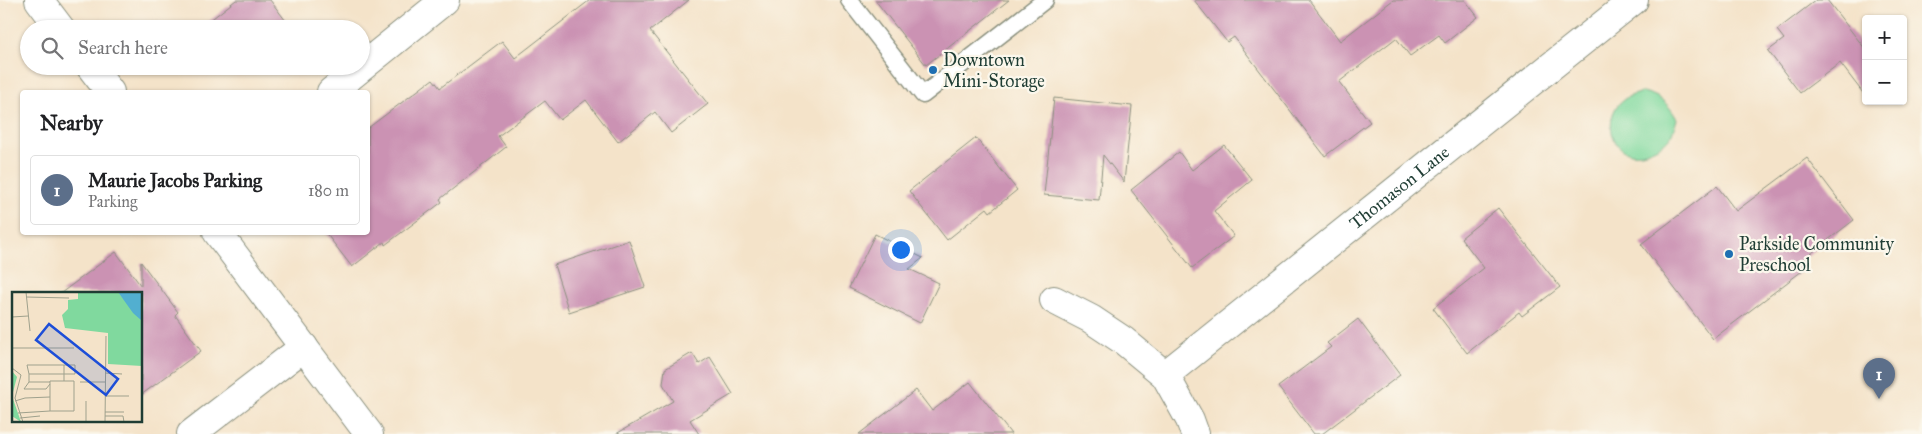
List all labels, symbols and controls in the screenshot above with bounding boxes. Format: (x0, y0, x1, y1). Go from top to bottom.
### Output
map controls (1862, 15, 1907, 105)
button: + (1862, 15, 1907, 60)
search box (20, 20, 370, 75)
icon: search (38, 34, 66, 62)
text: Search here (78, 36, 168, 59)
place label: Downtown Mini-Storage (943, 49, 1045, 93)
button: − (1862, 60, 1907, 105)
marker: Downtown Mini-Storage (927, 64, 939, 76)
text: Nearby (40, 110, 103, 136)
street label: Thomason Lane (1345, 141, 1454, 234)
text: Maurie Jacobs Parking (88, 169, 262, 192)
text: 1 (54, 181, 60, 200)
text: 180 m (308, 181, 349, 200)
text: Parking (88, 192, 137, 211)
place label: Parkside Community Preschool (1739, 233, 1895, 276)
your location (888, 237, 914, 263)
marker: Parkside Community Preschool (1723, 248, 1735, 260)
inset map (12, 292, 142, 422)
pin: 1 (1863, 358, 1895, 399)

